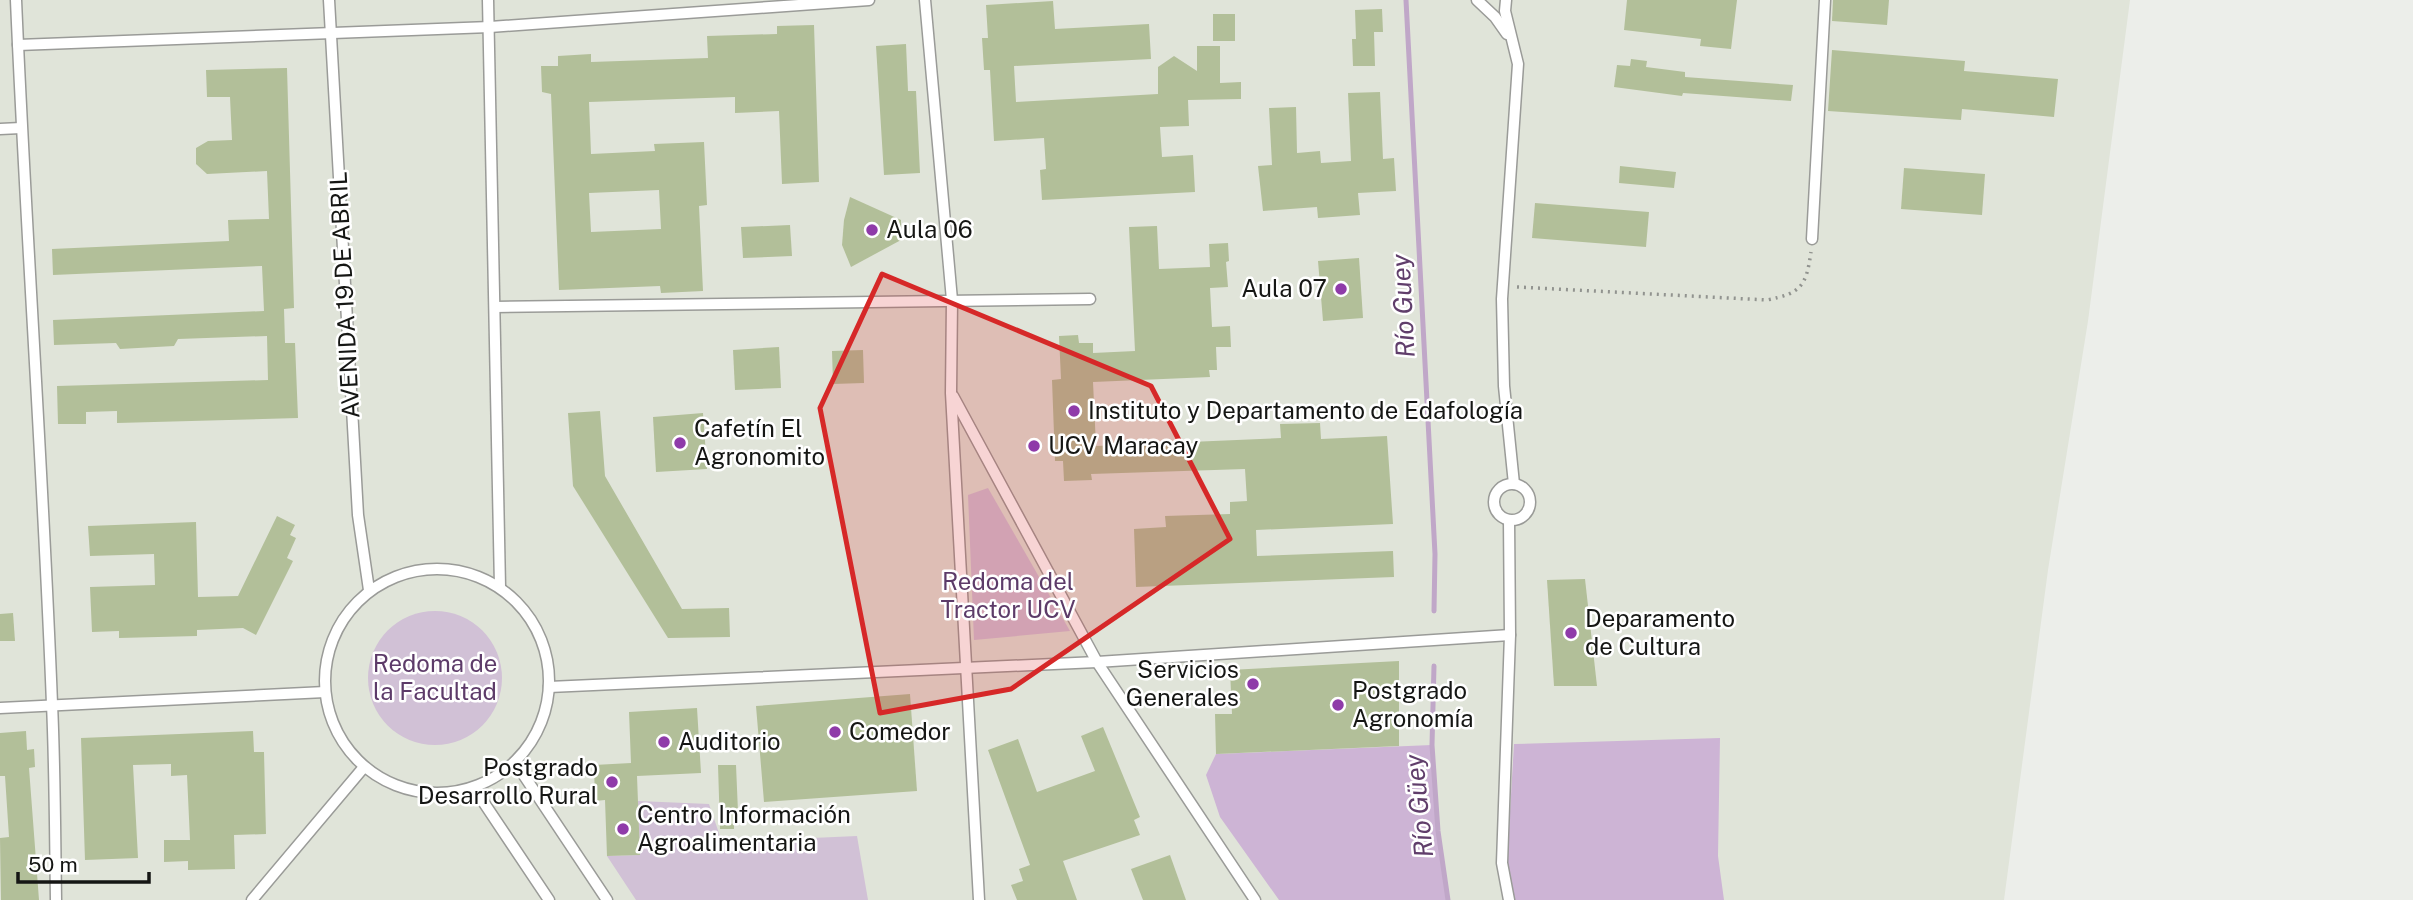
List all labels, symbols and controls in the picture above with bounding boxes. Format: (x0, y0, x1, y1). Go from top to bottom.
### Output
street label: AVENIDA 19 DE ABRIL (324, 171, 364, 419)
place label: Aula 06 (886, 215, 973, 243)
marker: Aula 06 (864, 222, 880, 238)
water label: Río Guey (1384, 253, 1421, 359)
place label: Aula 07 (1241, 274, 1327, 302)
marker: Aula 07 (1333, 281, 1349, 297)
place label: Instituto y Departamento de Edafología (1088, 396, 1523, 424)
marker: Instituto y Departamento de Edafología (1066, 403, 1082, 419)
place label: Cafetín El Agronomito (694, 414, 825, 470)
place label: UCV Maracay (1048, 431, 1198, 459)
marker: Cafetín El Agronomito (672, 435, 688, 451)
marker: UCV Maracay (1026, 438, 1042, 454)
park label: Redoma del Tractor UCV (940, 567, 1076, 623)
place label: Deparamento de Cultura (1585, 604, 1735, 660)
marker: Deparamento de Cultura (1563, 625, 1579, 641)
park label: Redoma de la Facultad (373, 649, 497, 705)
place label: Servicios Generales (1126, 655, 1239, 711)
marker: Servicios Generales (1245, 676, 1261, 692)
place label: Postgrado Agronomía (1352, 676, 1474, 732)
marker: Postgrado Agronomía (1330, 697, 1346, 713)
place label: Comedor (849, 717, 951, 745)
marker: Comedor (827, 724, 843, 740)
place label: Auditorio (678, 727, 781, 755)
marker: Auditorio (656, 734, 672, 750)
water label: Río Güey (1398, 752, 1439, 859)
place label: Postgrado Desarrollo Rural (418, 753, 598, 809)
marker: Postgrado Desarrollo Rural (604, 774, 620, 790)
place label: Centro Información Agroalimentaria (637, 800, 851, 856)
marker: Centro Información Agroalimentaria (615, 821, 631, 837)
scale bar (18, 841, 149, 885)
text: 50 m (28, 852, 78, 877)

